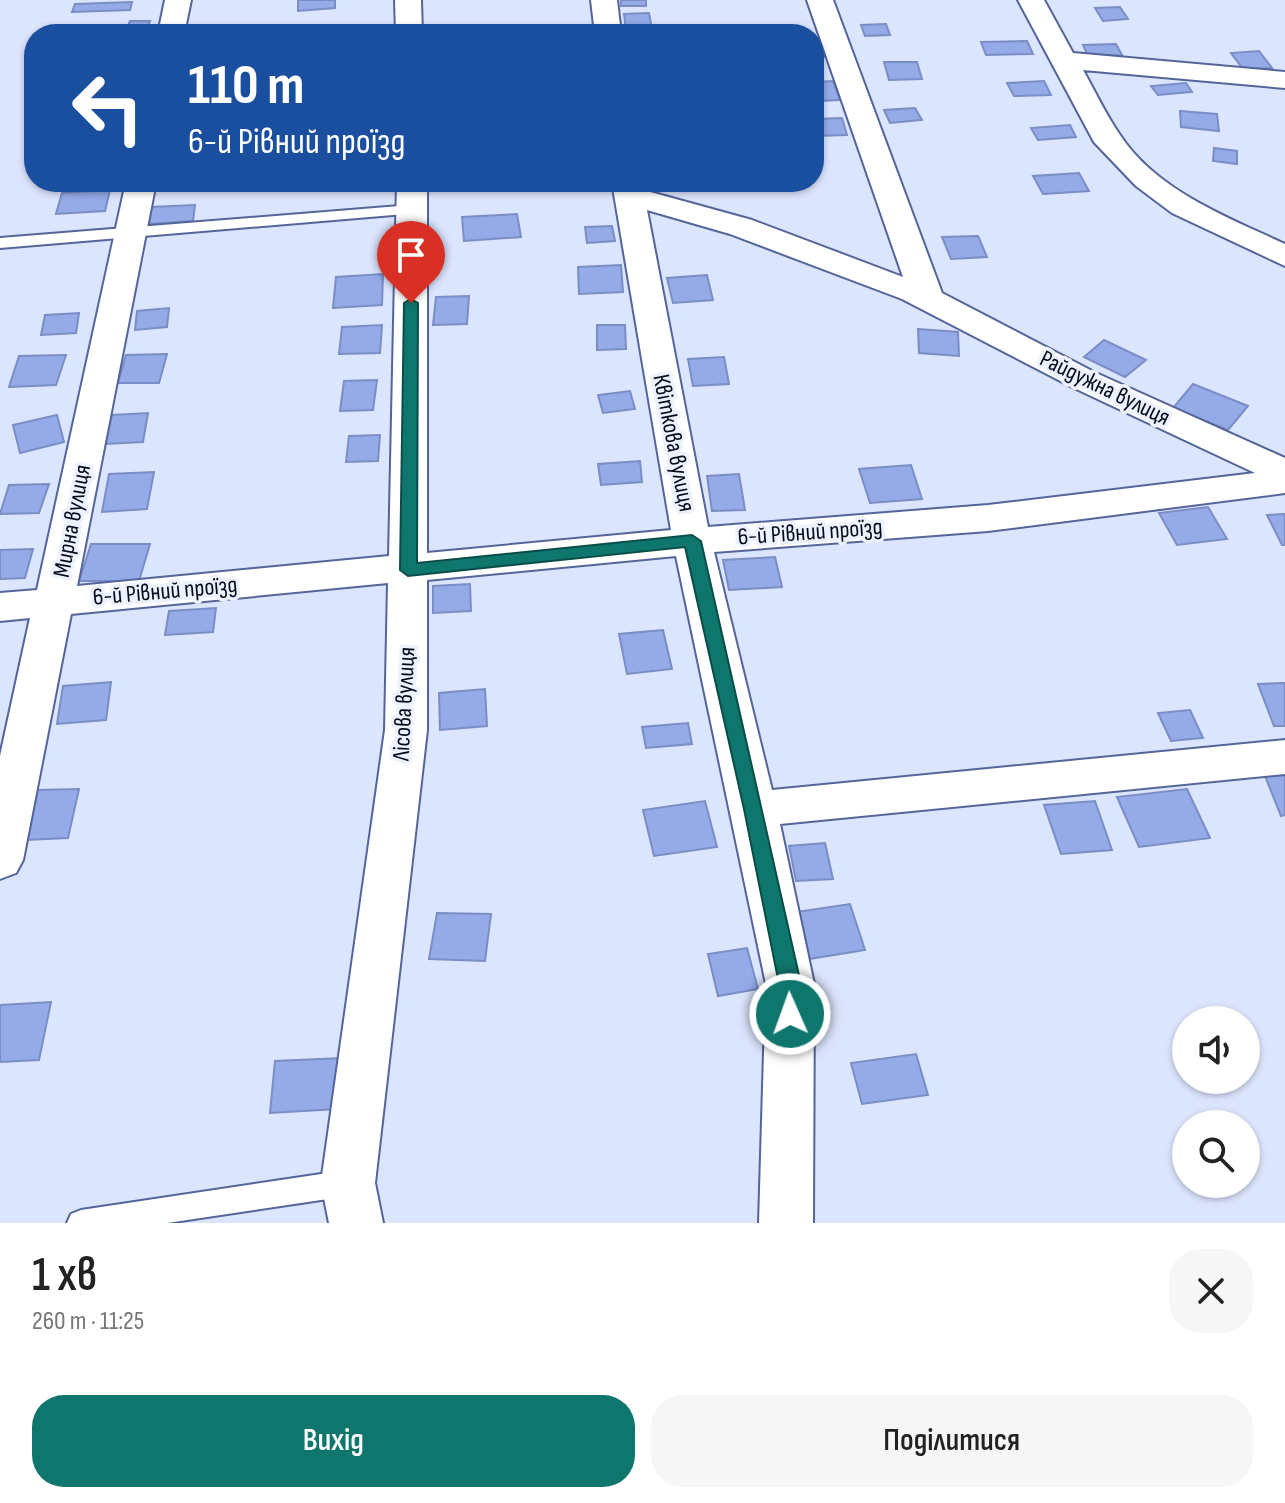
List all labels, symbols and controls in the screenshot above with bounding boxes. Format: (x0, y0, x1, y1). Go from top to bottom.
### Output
text: 110 m (188, 53, 304, 120)
icon: left (56, 56, 160, 160)
text: 6-й Рівний проїзд (188, 121, 405, 164)
pin (377, 221, 445, 303)
icon: arrive (389, 233, 433, 277)
street label: Райдужна вулиця (1035, 344, 1175, 432)
street label: Квіткова вулиця (646, 372, 702, 514)
street label: Мирна вулиця (47, 462, 97, 580)
street label: 6-й Рівний проїзд (737, 512, 883, 552)
street label: 6-й Рівний проїзд (92, 570, 238, 612)
street label: Лісова вулиця (386, 646, 421, 763)
position arrow (748, 972, 832, 1056)
map controls (1172, 1006, 1260, 1198)
button: sound (1172, 1006, 1260, 1094)
button: search (1172, 1110, 1260, 1198)
text: 1 хв (32, 1247, 97, 1304)
button: close (1169, 1249, 1253, 1333)
text: 260 m · 11:25 (32, 1306, 144, 1337)
button: Вихід (32, 1395, 635, 1487)
button: Поділитися (651, 1395, 1253, 1487)

